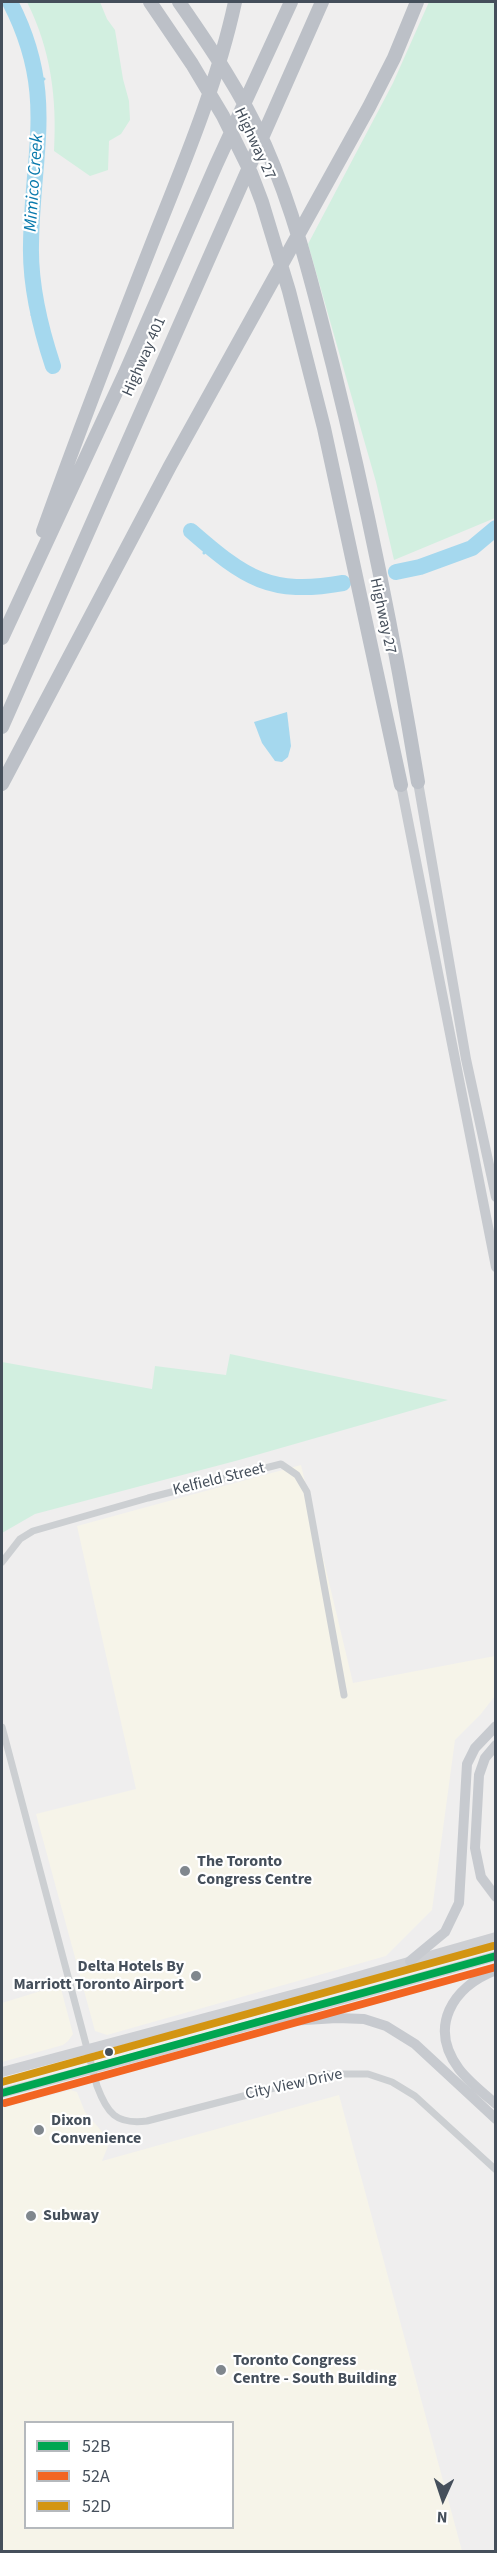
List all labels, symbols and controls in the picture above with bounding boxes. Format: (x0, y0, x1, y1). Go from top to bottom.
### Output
street label: Highway 27 (229, 105, 279, 183)
water label: Mimico Creek (21, 133, 49, 233)
street label: Highway 401 (119, 314, 171, 400)
street label: Highway 27 (365, 576, 399, 656)
street label: Kelfield Street (171, 1459, 267, 1501)
place label: The Toronto Congress Centre (197, 1852, 312, 1890)
marker: The Toronto Congress Centre (178, 1864, 192, 1878)
place label: Delta Hotels By Marriott Toronto Airport (13, 1957, 184, 1995)
marker: Delta Hotels By Marriott Toronto Airport (189, 1969, 203, 1983)
unlabelled marker (103, 2046, 115, 2058)
street label: City View Drive (244, 2065, 344, 2105)
place label: Dixon Convenience (51, 2111, 141, 2149)
marker: Dixon Convenience (32, 2123, 46, 2137)
place label: Subway (43, 2206, 99, 2226)
marker: Subway (24, 2209, 38, 2223)
place label: Toronto Congress Centre - South Building (233, 2351, 396, 2389)
marker: Toronto Congress Centre - South Building (214, 2363, 228, 2377)
legend (24, 2421, 234, 2529)
text: 52B (82, 2434, 110, 2459)
text: 52A (82, 2464, 110, 2489)
north arrow (413, 2469, 473, 2529)
text: 52D (82, 2494, 111, 2519)
text: N (436, 2506, 448, 2528)

